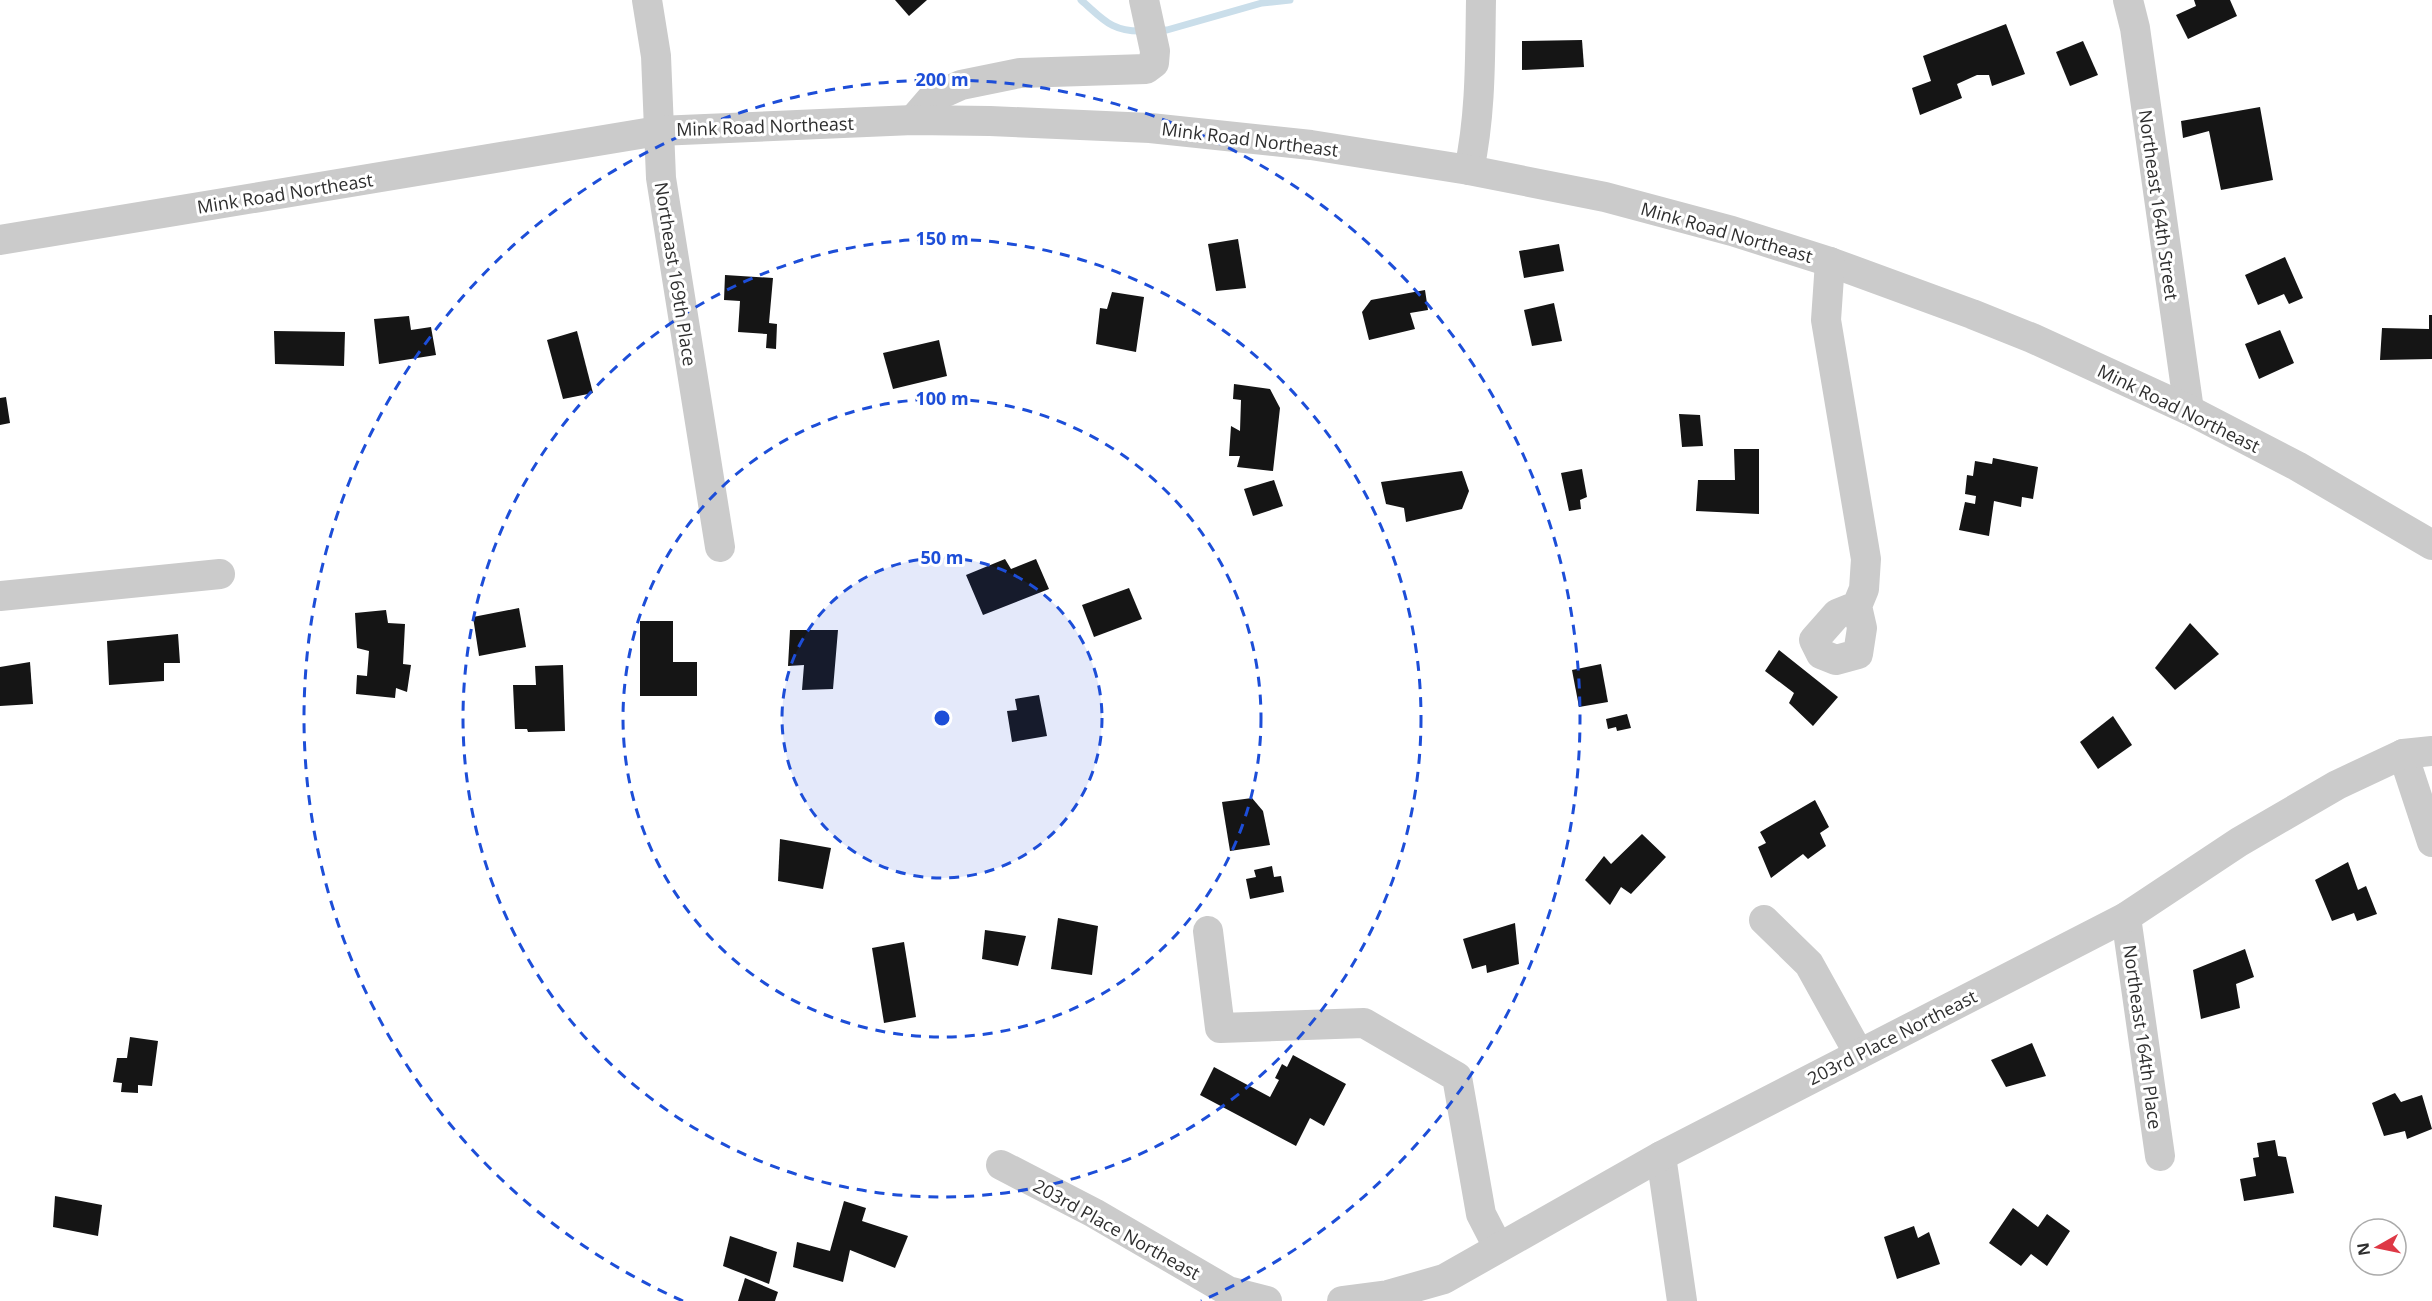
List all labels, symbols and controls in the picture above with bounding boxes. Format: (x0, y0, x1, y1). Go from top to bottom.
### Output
text: 200 m (915, 67, 969, 91)
street label: Northeast 164th Street (2134, 108, 2184, 302)
street label: Mink Road Northeast (676, 111, 854, 141)
street label: Mink Road Northeast (1160, 116, 1340, 162)
street label: Mink Road Northeast (195, 167, 375, 219)
street label: Northeast 169th Place (650, 180, 702, 368)
street label: Mink Road Northeast (1638, 196, 1816, 268)
text: 150 m (915, 226, 969, 250)
street label: Mink Road Northeast (2094, 358, 2264, 458)
text: 100 m (915, 386, 969, 410)
text: 50 m (921, 545, 963, 569)
centre of rings (932, 708, 952, 728)
street label: Northeast 164th Place (2118, 943, 2168, 1131)
street label: 203rd Place Northeast (1803, 984, 1981, 1090)
street label: 203rd Place Northeast (1029, 1173, 1205, 1285)
north arrow (2348, 1217, 2408, 1277)
text: N (2351, 1241, 2375, 1257)

